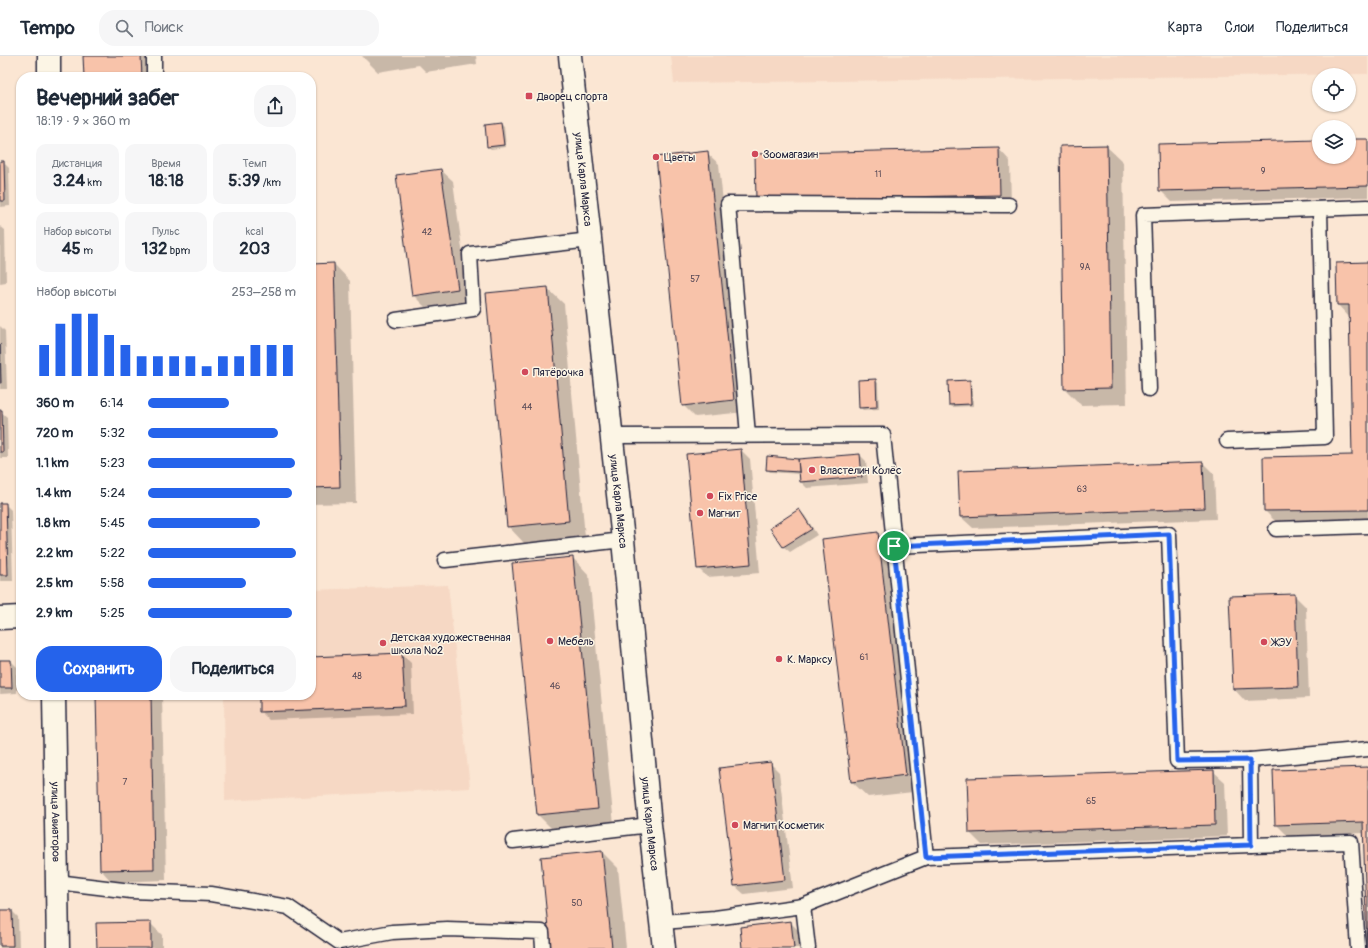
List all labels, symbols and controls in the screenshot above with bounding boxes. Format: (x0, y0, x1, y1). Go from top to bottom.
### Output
search box (99, 10, 379, 46)
text: Tempo (20, 16, 75, 40)
icon: search (113, 17, 135, 39)
text: Поиск (145, 18, 184, 37)
text: Карта (1168, 19, 1202, 36)
text: Слои (1224, 19, 1254, 36)
text: Поделиться (1276, 19, 1348, 36)
map controls (1312, 68, 1356, 164)
button: locate (1312, 68, 1356, 112)
text: Вечерний забег (36, 84, 179, 112)
button: share (254, 85, 296, 127)
place label: Дворец спорта (536, 90, 608, 103)
marker: Дворец спорта (524, 91, 534, 101)
text: 18:19 · 9 × 360 m (36, 113, 130, 129)
button: layers (1312, 120, 1356, 164)
street label: улица Карла Маркса (572, 131, 595, 227)
place label: Зоомагазин (763, 148, 818, 161)
marker: Зоомагазин (750, 149, 760, 159)
place label: Цветы (664, 151, 695, 164)
marker: Цветы (651, 152, 661, 162)
text: Дистанция (52, 157, 102, 170)
text: Время (151, 157, 181, 170)
text: Темп (242, 157, 267, 170)
house number: 9 (1261, 166, 1266, 177)
house number: 11 (874, 169, 882, 180)
text: 3.24 (53, 170, 85, 191)
text: 18:18 (149, 170, 183, 191)
text: 5:39 (228, 170, 260, 191)
text: km (85, 176, 102, 189)
text: /km (260, 176, 281, 189)
text: Набор высоты (43, 225, 111, 238)
text: Пульс (152, 225, 180, 238)
text: kcal (246, 225, 264, 238)
house number: 42 (422, 227, 432, 238)
text: 45 (62, 238, 81, 259)
text: 132 (142, 238, 167, 259)
text: 203 (239, 238, 270, 259)
text: m (81, 244, 93, 257)
text: bpm (167, 244, 190, 257)
house number: 9А (1080, 262, 1090, 273)
house number: 57 (690, 274, 700, 285)
text: Набор высоты (36, 284, 117, 300)
text: 253–258 m (232, 284, 296, 300)
place label: Пятёрочка (533, 366, 584, 379)
marker: Пятёрочка (520, 367, 530, 377)
text: 360 m (36, 395, 74, 411)
text: 6:14 (100, 395, 124, 411)
house number: 44 (522, 402, 533, 413)
text: 720 m (36, 425, 73, 441)
text: 5:32 (100, 425, 125, 441)
street label: улица Карла Маркса (607, 453, 630, 549)
text: 1.1 km (36, 455, 69, 471)
text: 5:23 (100, 455, 125, 471)
place label: Властелин Колёс (820, 464, 902, 477)
marker: Властелин Колёс (807, 465, 817, 475)
house number: 63 (1077, 484, 1087, 495)
text: 1.4 km (36, 485, 71, 501)
text: 5:24 (100, 485, 125, 501)
place label: Fix Price (718, 490, 758, 503)
marker: Fix Price (705, 491, 715, 501)
place label: Магнит (708, 507, 741, 520)
marker: Магнит (695, 508, 705, 518)
text: 1.8 km (36, 515, 70, 531)
text: 5:45 (100, 515, 125, 531)
pin (877, 529, 911, 563)
icon: arrive (883, 535, 905, 557)
text: 2.2 km (36, 545, 73, 561)
text: 5:22 (100, 545, 125, 561)
text: 2.5 km (36, 575, 73, 591)
text: 5:58 (100, 575, 124, 591)
text: 2.9 km (36, 605, 73, 621)
text: 5:25 (100, 605, 125, 621)
place label: Детская художественная школа №2 (390, 631, 511, 657)
place label: Мебель (558, 635, 594, 648)
marker: Мебель (545, 636, 555, 646)
place label: ЖЭУ (1270, 636, 1292, 649)
marker: ЖЭУ (1259, 637, 1269, 647)
marker: Детская художественная школа №2 (378, 638, 388, 648)
button: Сохранить (36, 646, 162, 692)
button: Поделиться (170, 646, 296, 692)
house number: 61 (860, 652, 868, 663)
place label: К. Марксу (787, 653, 833, 666)
marker: К. Марксу (774, 654, 784, 664)
house number: 48 (352, 671, 362, 682)
house number: 46 (550, 681, 560, 692)
street label: улица Карла Маркса (639, 775, 662, 871)
house number: 7 (123, 777, 128, 788)
street label: улица Авиаторов (49, 781, 63, 862)
house number: 65 (1086, 796, 1096, 807)
place label: Магнит Косметик (743, 819, 825, 832)
marker: Магнит Косметик (730, 820, 740, 830)
house number: 50 (571, 898, 583, 909)

